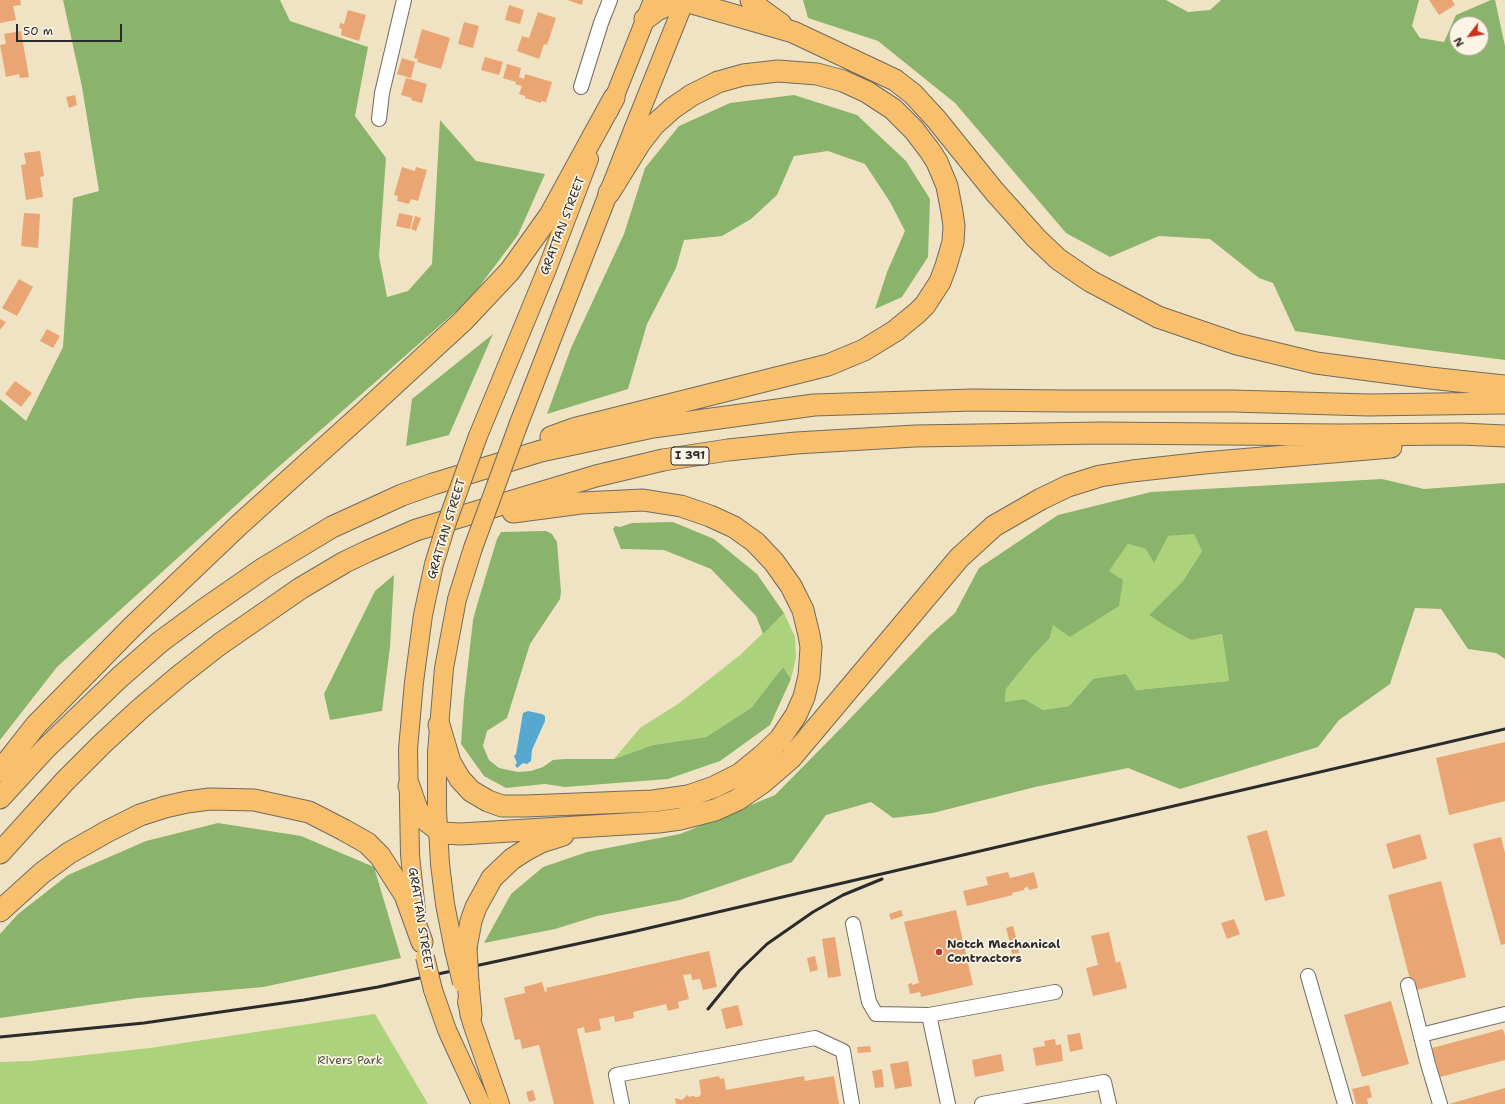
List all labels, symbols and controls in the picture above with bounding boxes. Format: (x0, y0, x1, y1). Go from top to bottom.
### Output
scale bar (18, 16, 124, 42)
north arrow (1449, 16, 1489, 56)
text: 50 m (23, 23, 53, 39)
text: N (1450, 34, 1468, 50)
street label: GRATTAN STREET (538, 175, 588, 277)
road number: I 391 (671, 447, 709, 465)
street label: GRATTAN STREET (425, 477, 469, 581)
street label: GRATTAN STREET (405, 866, 435, 972)
place label: Notch Mechanical Contractors (947, 938, 1060, 966)
marker: Notch Mechanical Contractors (934, 947, 944, 957)
park label: Rivers Park (317, 1054, 383, 1068)

